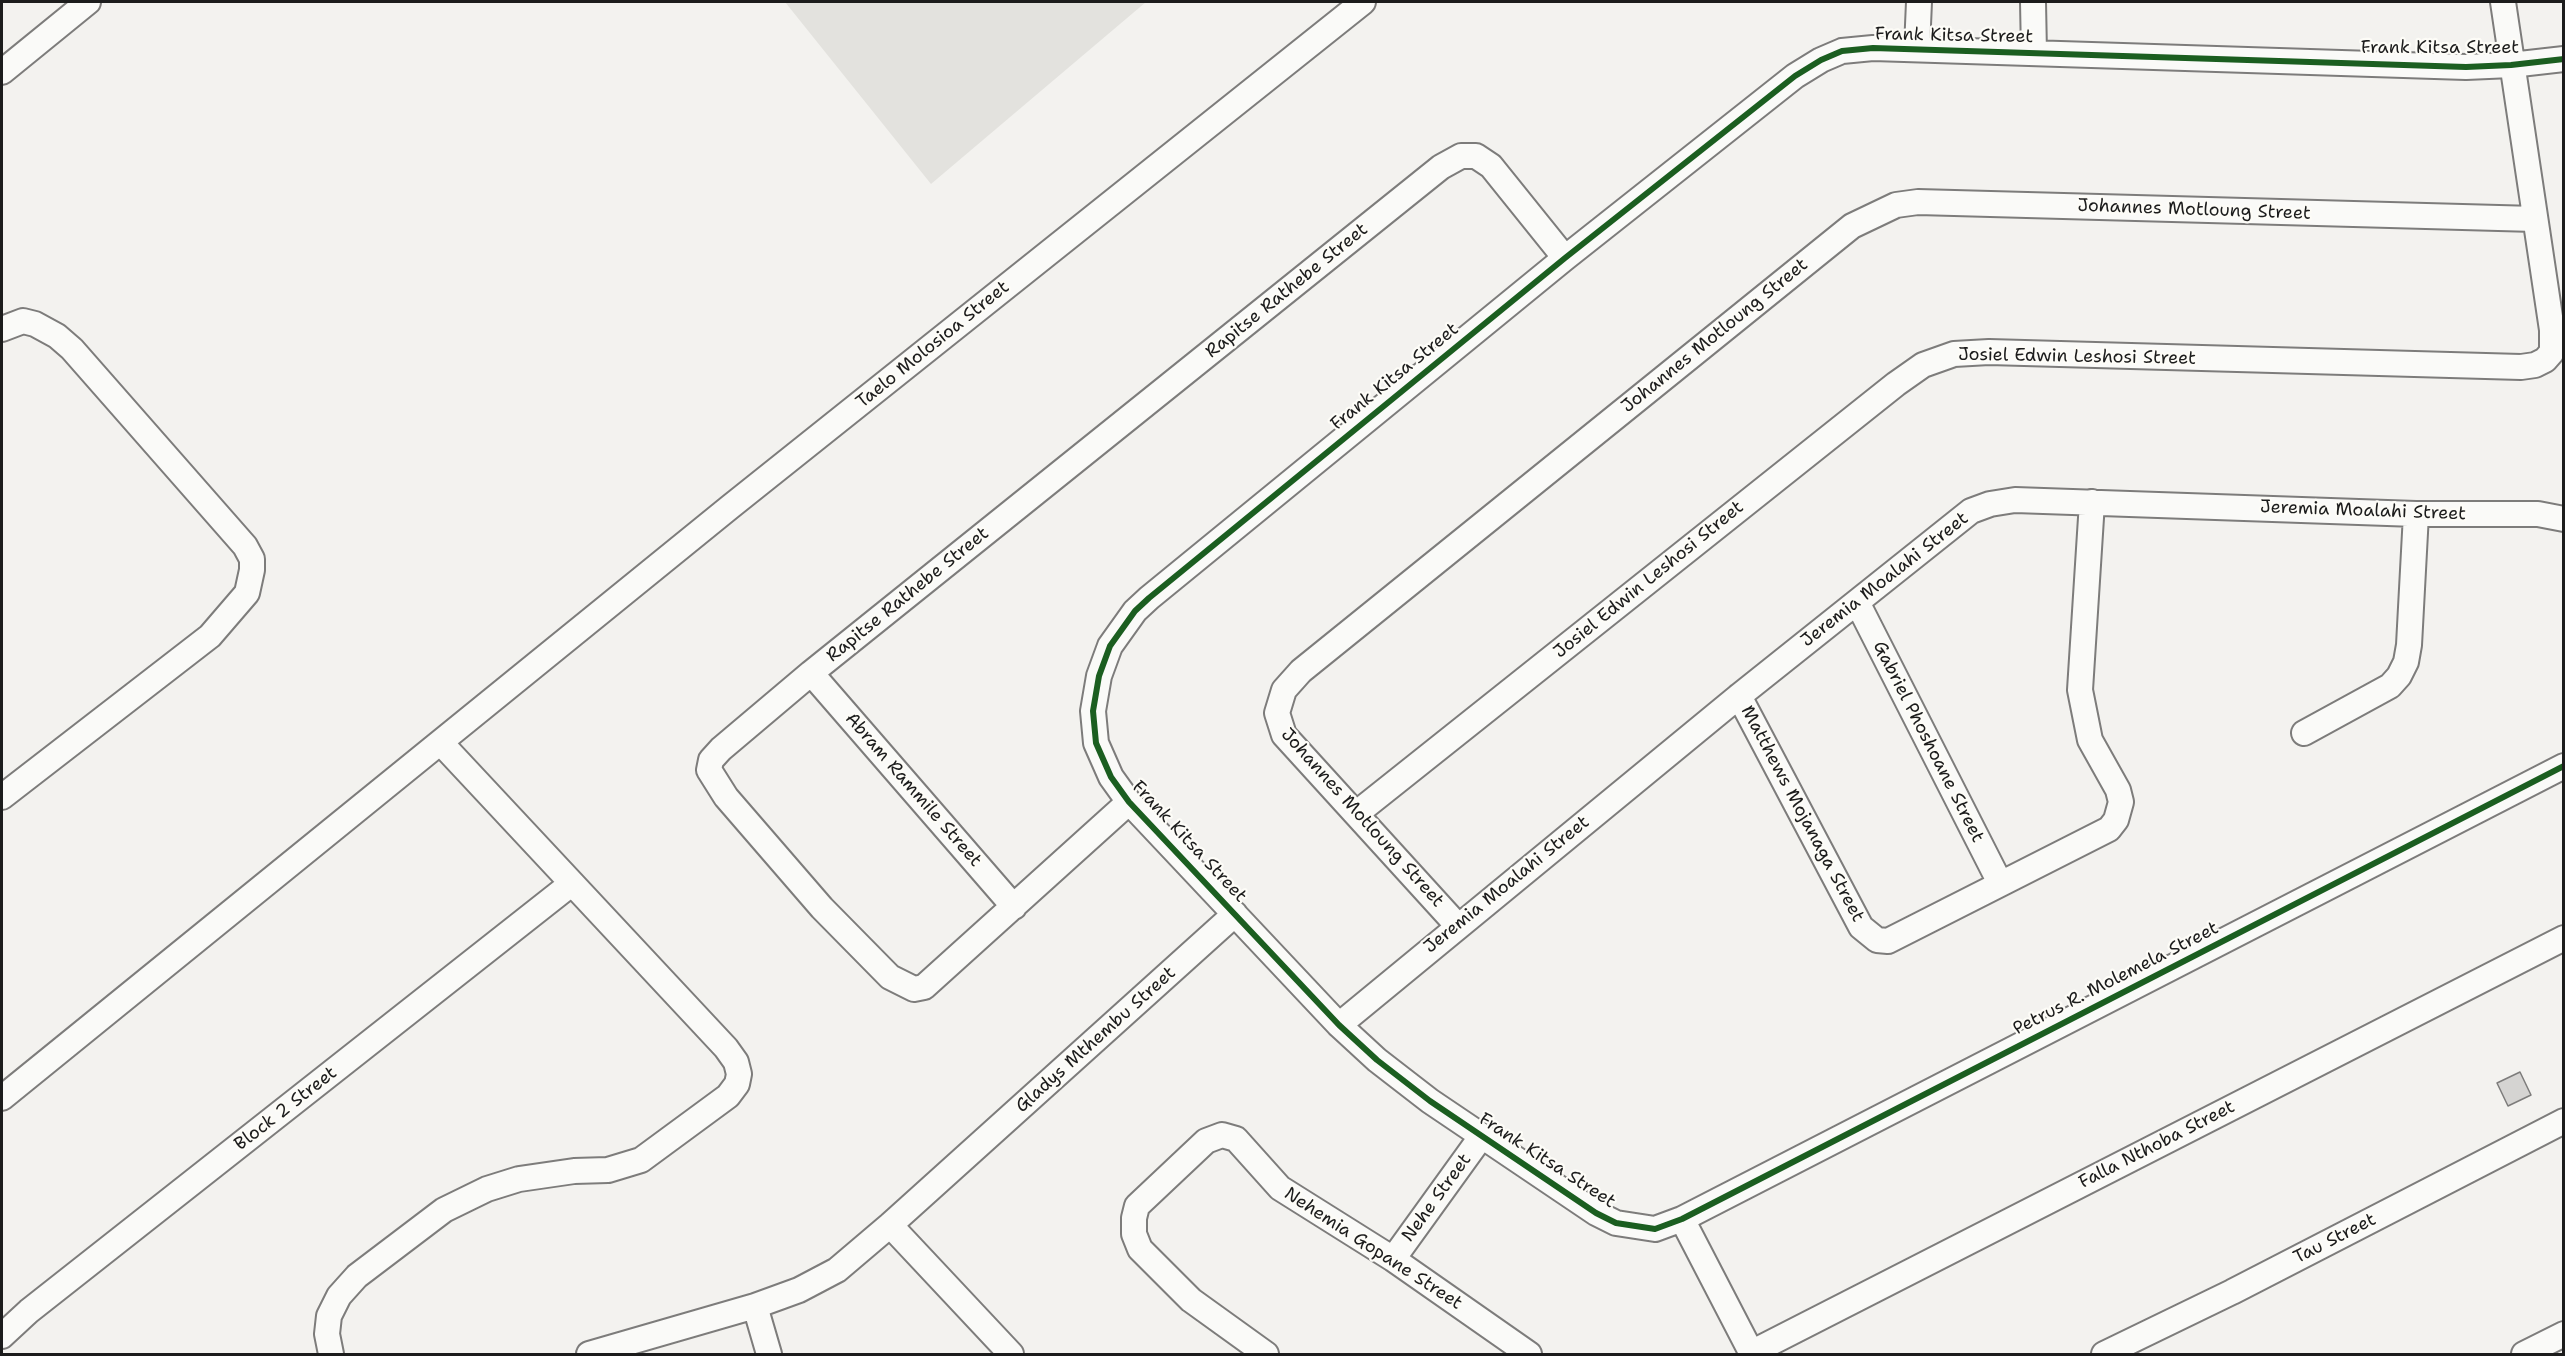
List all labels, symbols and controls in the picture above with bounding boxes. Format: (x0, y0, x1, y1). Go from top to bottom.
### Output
street label: Frank Kitsa Street (1875, 24, 2033, 48)
street label: Frank Kitsa Street (2361, 37, 2519, 59)
street label: Johannes Motloung Street (2077, 195, 2311, 225)
street label: Rapitse Rathebe Street (1202, 219, 1372, 363)
street label: Johannes Motloung Street (1617, 254, 1813, 418)
street label: Taelo Molosioa Street (852, 277, 1014, 413)
street label: Frank Kitsa Street (1327, 319, 1463, 435)
street label: Josiel Edwin Leshosi Street (1958, 344, 2196, 370)
street label: Josiel Edwin Leshosi Street (1550, 497, 1748, 663)
street label: Jeremia Moalahi Street (2260, 497, 2466, 525)
street label: Jeremia Moalahi Street (1797, 508, 1973, 652)
street label: Rapitse Rathebe Street (823, 523, 993, 667)
street label: Gabriel Phoshoane Street (1868, 638, 1988, 846)
street label: Matthews Mojanaga Street (1736, 702, 1868, 926)
street label: Abram Rammile Street (840, 708, 986, 872)
street label: Johannes Motloung Street (1276, 724, 1448, 912)
street label: Frank Kitsa Street (1127, 777, 1251, 907)
street label: Jeremia Moalahi Street (1420, 812, 1594, 958)
street label: Petrus R. Molemela Street (2010, 918, 2222, 1040)
street label: Gladys Mthembu Street (1012, 962, 1180, 1118)
street label: Block 2 Street (231, 1062, 341, 1156)
street label: Falla Nthoba Street (2075, 1096, 2239, 1194)
street label: Frank Kitsa Street (1475, 1109, 1619, 1213)
street label: Nehe Street (1398, 1150, 1476, 1246)
street label: Nehemia Gopane Street (1280, 1183, 1466, 1315)
street label: Tau Street (2290, 1209, 2380, 1269)

